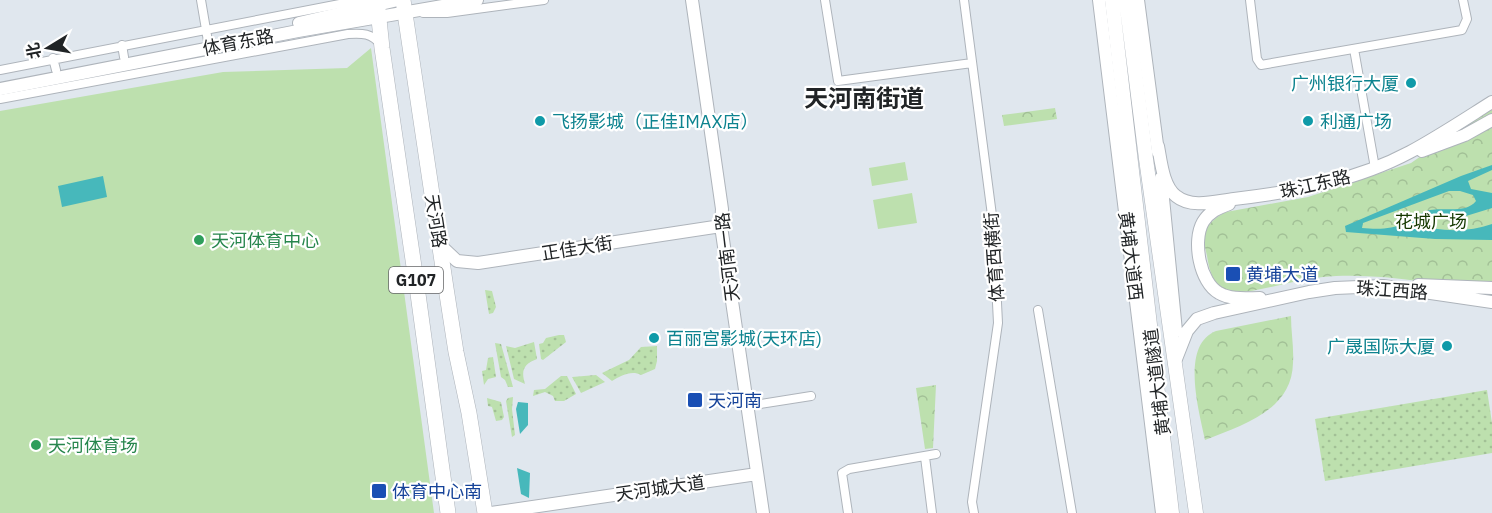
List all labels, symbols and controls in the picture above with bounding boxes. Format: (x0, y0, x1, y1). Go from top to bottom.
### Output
north arrow (18, 18, 78, 78)
street label: 体育东路 (200, 24, 276, 60)
text: 北 (22, 41, 45, 61)
place label: 广州银行大厦 (1291, 72, 1399, 95)
marker: 广州银行大厦 (1404, 76, 1418, 90)
district label: 天河南街道 (804, 82, 924, 114)
place label: 飞扬影城（正佳IMAX店） (552, 110, 758, 133)
place label: 利通广场 (1320, 110, 1392, 133)
marker: 飞扬影城（正佳IMAX店） (533, 114, 547, 128)
marker: 利通广场 (1301, 114, 1315, 128)
street label: 珠江东路 (1277, 165, 1353, 203)
street label: 天河路 (420, 193, 452, 249)
street label: 黄埔大道西 (1114, 210, 1148, 302)
park label: 花城广场 (1395, 210, 1467, 233)
street label: 天河南一路 (710, 211, 744, 303)
street label: 体育西横街 (979, 211, 1009, 303)
place label: 天河体育中心 (211, 229, 319, 252)
street label: 正佳大街 (540, 231, 614, 265)
marker: 天河体育中心 (192, 233, 206, 247)
place label: 黄埔大道 (1246, 263, 1318, 286)
marker: 黄埔大道 (1224, 265, 1242, 283)
road number: G107 (389, 267, 443, 293)
street label: 珠江西路 (1355, 276, 1429, 304)
place label: 百丽宫影城(天环店) (666, 327, 822, 350)
street label: 黄埔大道隧道 (1139, 327, 1175, 437)
marker: 百丽宫影城(天环店) (647, 331, 661, 345)
place label: 广晟国际大厦 (1327, 335, 1435, 358)
marker: 广晟国际大厦 (1440, 339, 1454, 353)
place label: 天河南 (708, 389, 762, 412)
marker: 天河南 (686, 391, 704, 409)
place label: 天河体育场 (48, 434, 138, 457)
marker: 天河体育场 (29, 438, 43, 452)
street label: 天河城大道 (614, 470, 706, 506)
place label: 体育中心南 (392, 480, 482, 503)
marker: 体育中心南 (370, 482, 388, 500)

